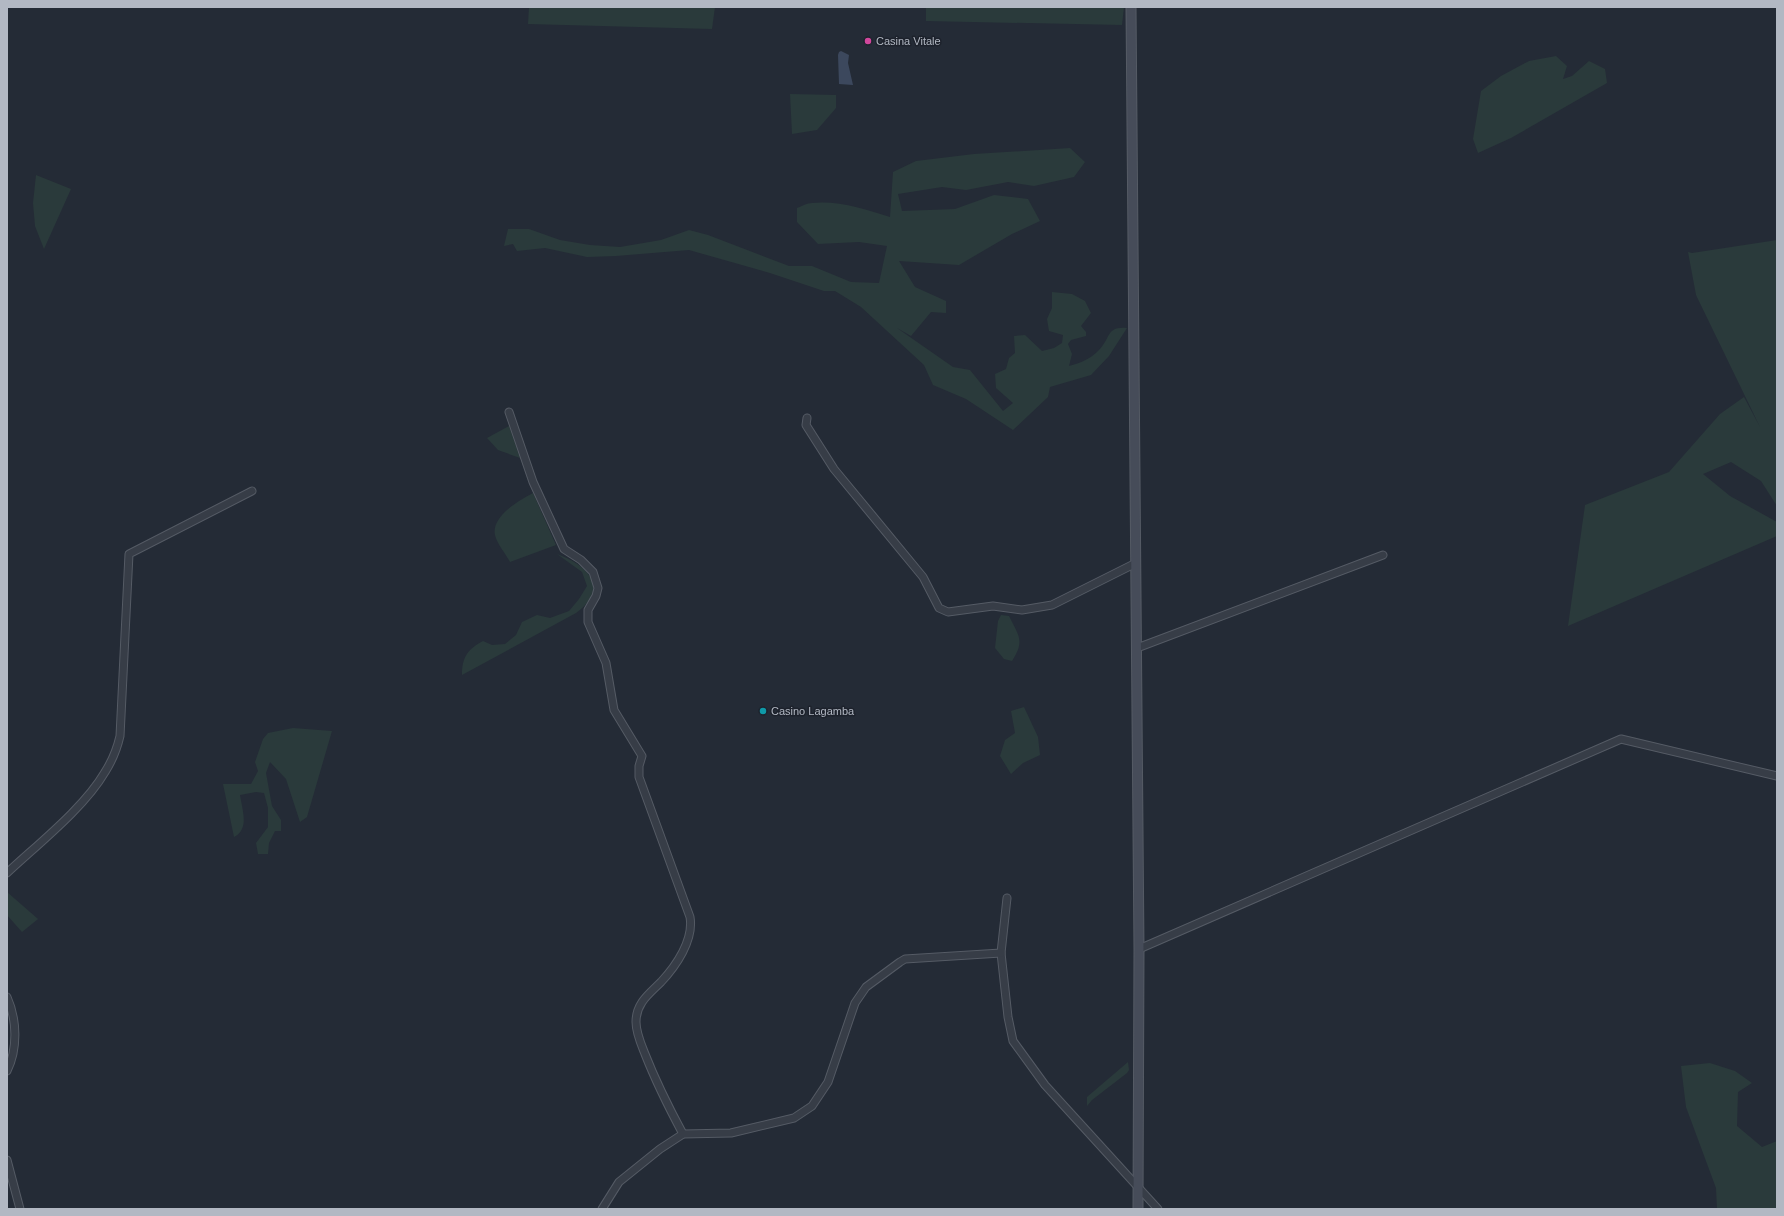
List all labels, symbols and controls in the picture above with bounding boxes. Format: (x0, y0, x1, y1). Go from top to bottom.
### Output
place label: Casina Vitale (876, 35, 941, 47)
marker: Casina Vitale (863, 36, 873, 46)
place label: Casino Lagamba (771, 705, 855, 717)
marker: Casino Lagamba (758, 706, 768, 716)

